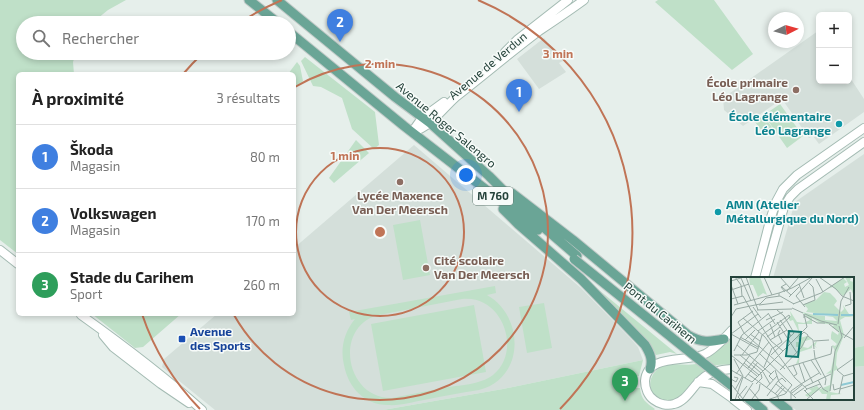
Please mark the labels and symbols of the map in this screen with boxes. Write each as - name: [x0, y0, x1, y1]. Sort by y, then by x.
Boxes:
- pin: 2: [327, 9, 353, 42]
- north arrow: [768, 12, 804, 48]
- street label: Avenue de Verdun: [446, 29, 529, 102]
- text: 3 min: [543, 46, 573, 60]
- text: 2 min: [365, 56, 395, 70]
- place label: École primaire Léo Lagrange: [707, 75, 788, 103]
- street label: Avenue Roger Salengro: [394, 78, 499, 170]
- pin: 1: [506, 79, 532, 112]
- marker: École primaire Léo Lagrange: [791, 85, 801, 95]
- place label: École élémentaire Léo Lagrange: [729, 109, 831, 137]
- marker: École élémentaire Léo Lagrange: [834, 119, 844, 129]
- text: 1 min: [331, 148, 359, 162]
- your location: [456, 165, 476, 185]
- marker: Lycée Maxence Van Der Meersch: [395, 177, 405, 187]
- road number: M 760: [473, 187, 513, 205]
- place label: Lycée Maxence Van Der Meersch: [352, 188, 448, 216]
- place label: AMN (Atelier Métallurgique du Nord): [726, 197, 859, 225]
- marker: AMN (Atelier Métallurgique du Nord): [713, 207, 723, 217]
- centre of rings: [373, 225, 387, 239]
- place label: Cité scolaire Van Der Meersch: [434, 253, 530, 281]
- marker: Cité scolaire Van Der Meersch: [421, 263, 431, 273]
- inset map: [731, 277, 854, 400]
- street label: Pont du Carihem: [621, 279, 700, 346]
- place label: Avenue des Sports: [190, 324, 251, 352]
- marker: Avenue des Sports: [177, 334, 187, 344]
- pin: 3: [612, 368, 638, 401]

